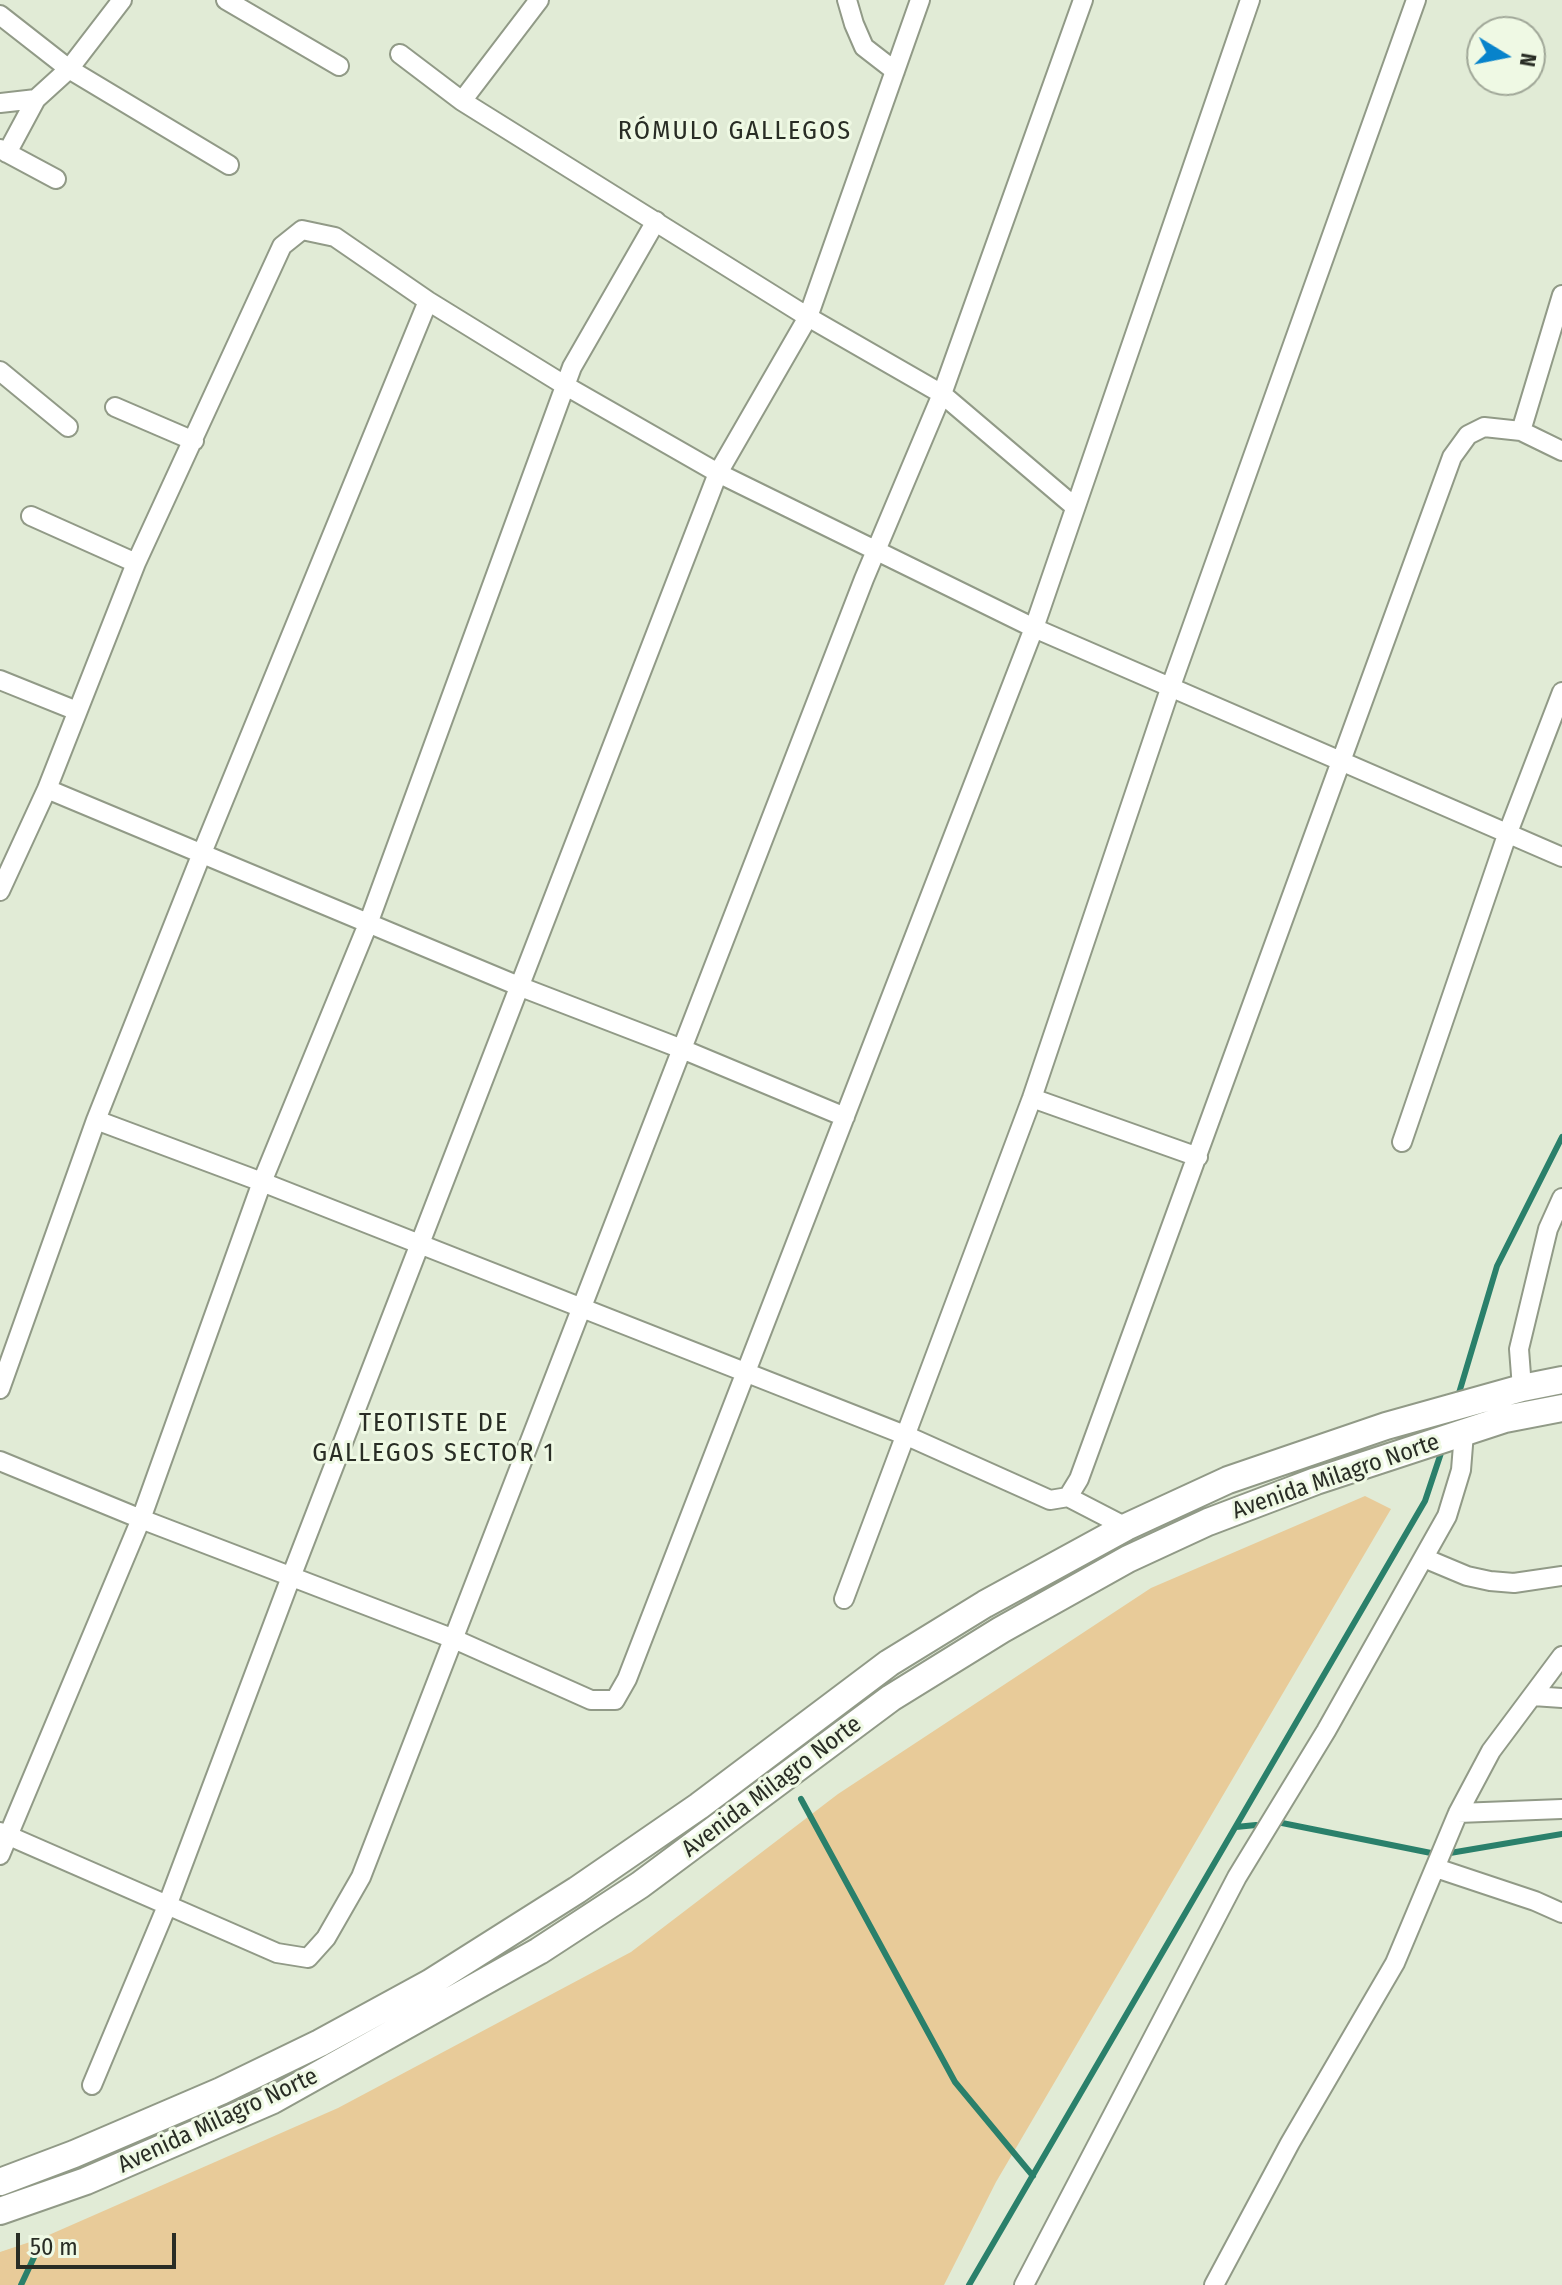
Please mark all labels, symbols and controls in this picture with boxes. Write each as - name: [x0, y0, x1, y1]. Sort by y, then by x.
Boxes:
- north arrow: [1466, 16, 1546, 96]
- text: N: [1514, 51, 1543, 69]
- district label: RÓMULO GALLEGOS: [618, 116, 852, 148]
- district label: TEOTISTE DE GALLEGOS SECTOR 1: [312, 1408, 556, 1470]
- street label: Avenida Milagro Norte: [1229, 1428, 1443, 1526]
- street label: Avenida Milagro Norte: [677, 1710, 867, 1864]
- street label: Avenida Milagro Norte: [114, 2062, 322, 2180]
- scale bar: [20, 2217, 180, 2267]
- text: 50 m: [30, 2233, 78, 2261]

